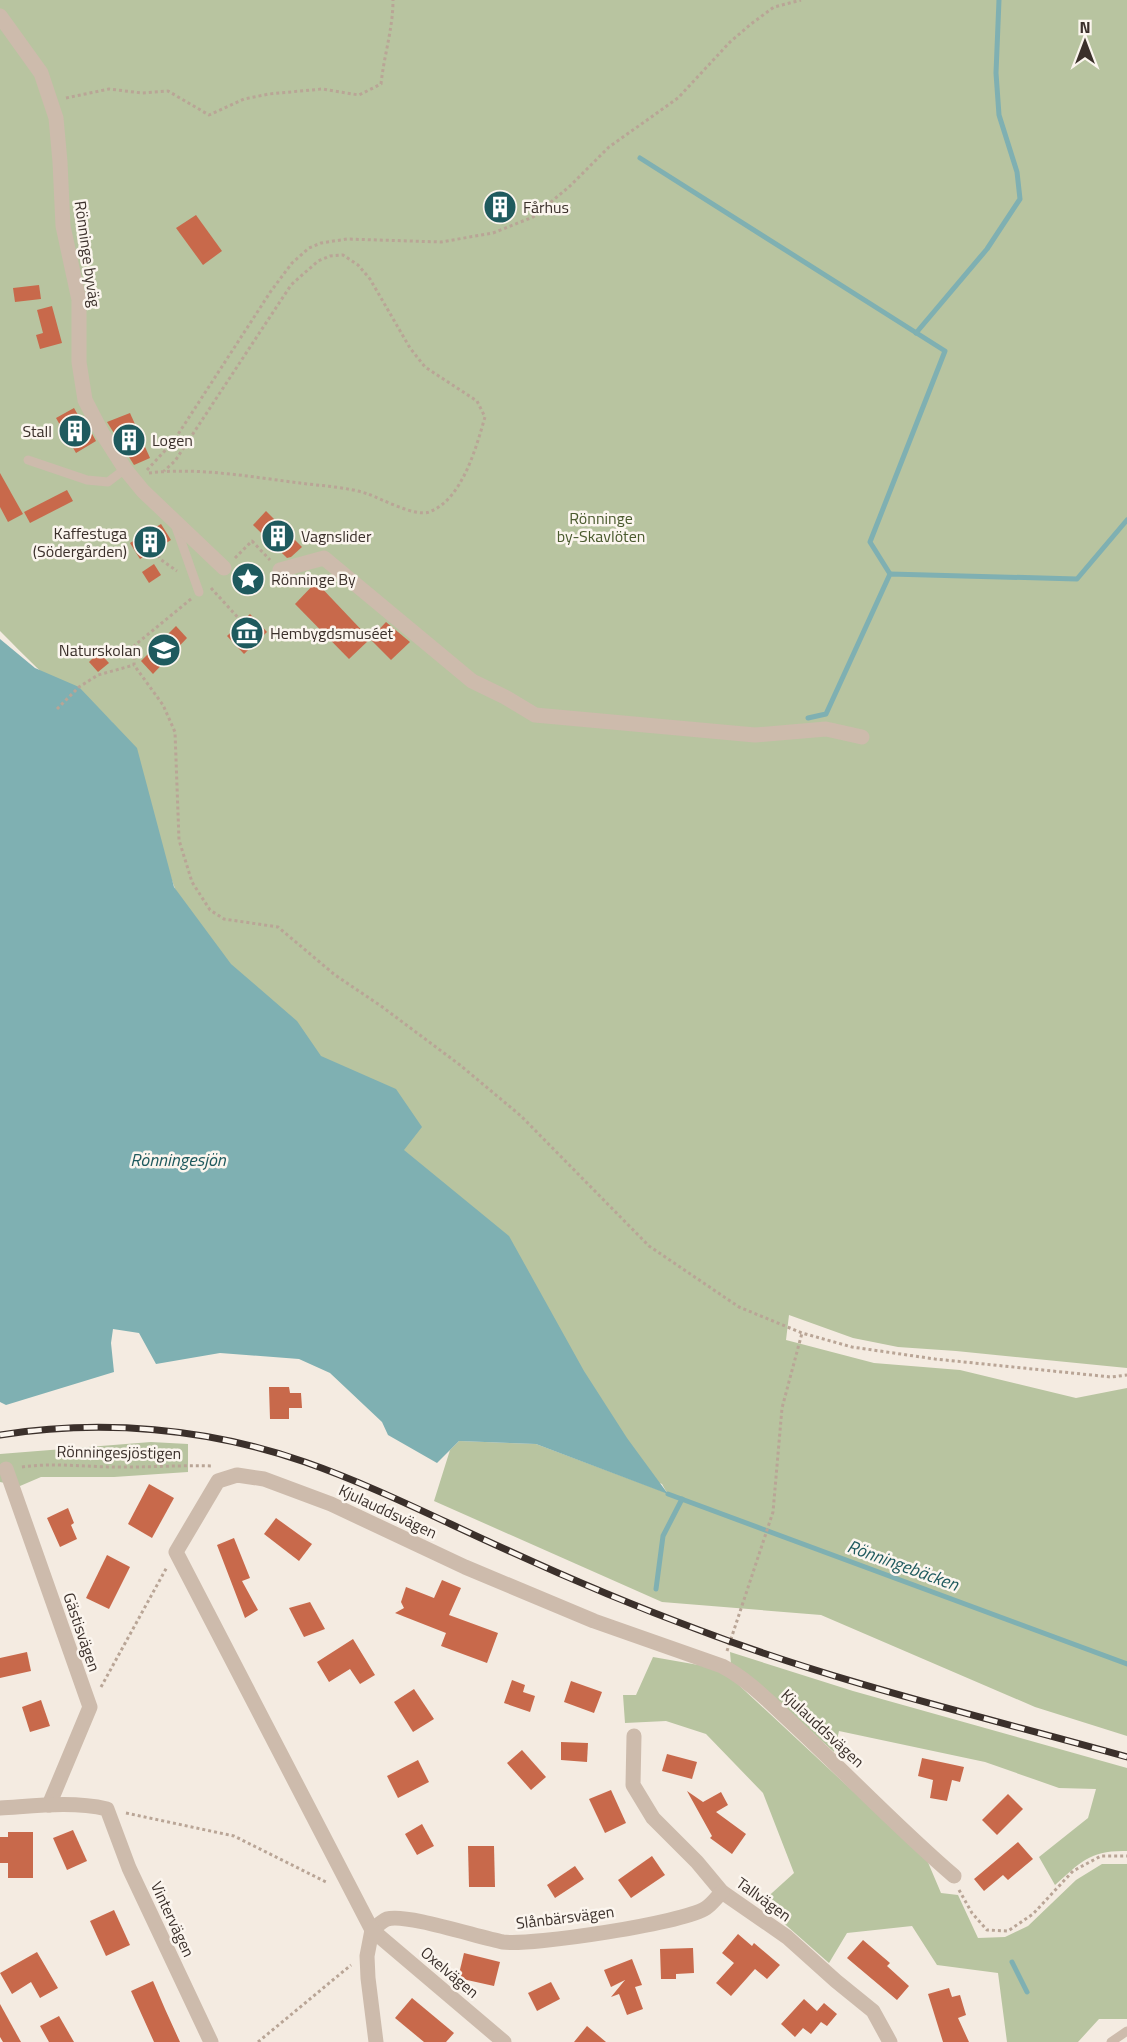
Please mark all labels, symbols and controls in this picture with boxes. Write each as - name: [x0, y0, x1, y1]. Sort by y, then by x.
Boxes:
- north arrow: [1055, 12, 1115, 72]
- text: N: [1079, 15, 1091, 39]
- building icon: Fårhus: [482, 189, 518, 225]
- place label: Fårhus: [523, 195, 569, 219]
- street label: Rönninge byväg: [69, 199, 107, 309]
- building icon: Stall: [57, 413, 93, 449]
- place label: Stall: [22, 419, 52, 443]
- building icon: Logen: [111, 422, 147, 458]
- place label: Logen: [152, 428, 193, 452]
- park label: Rönninge by-Skavlöten: [557, 506, 645, 548]
- building icon: Vagnslider: [260, 518, 296, 554]
- place label: Kaffestuga (Södergården): [33, 521, 127, 563]
- building icon: Kaffestuga (Södergården): [132, 524, 168, 560]
- place label: Vagnslider: [301, 524, 372, 548]
- place icon: Rönninge By: [230, 561, 266, 597]
- place label: Rönninge By: [271, 567, 356, 591]
- museum icon: Hembygdsmuséet: [229, 615, 265, 651]
- place label: Hembygdsmuséet: [270, 621, 394, 645]
- school or university icon: Naturskolan: [146, 632, 182, 668]
- place label: Naturskolan: [59, 638, 141, 662]
- water label: Rönningesjön: [130, 1146, 227, 1173]
- street label: Rönningesjöstigen: [57, 1439, 181, 1465]
- street label: Kjulauddsvägen: [335, 1478, 441, 1544]
- water label: Rönningebäcken: [844, 1532, 963, 1598]
- street label: Gästisvägen: [57, 1589, 107, 1675]
- street label: Kjulauddsvägen: [776, 1683, 870, 1773]
- street label: Tallvägen: [732, 1871, 796, 1927]
- street label: Vintervägen: [145, 1877, 201, 1961]
- street label: Slånbärsvägen: [515, 1899, 615, 1935]
- street label: Oxelvägen: [416, 1940, 484, 2004]

